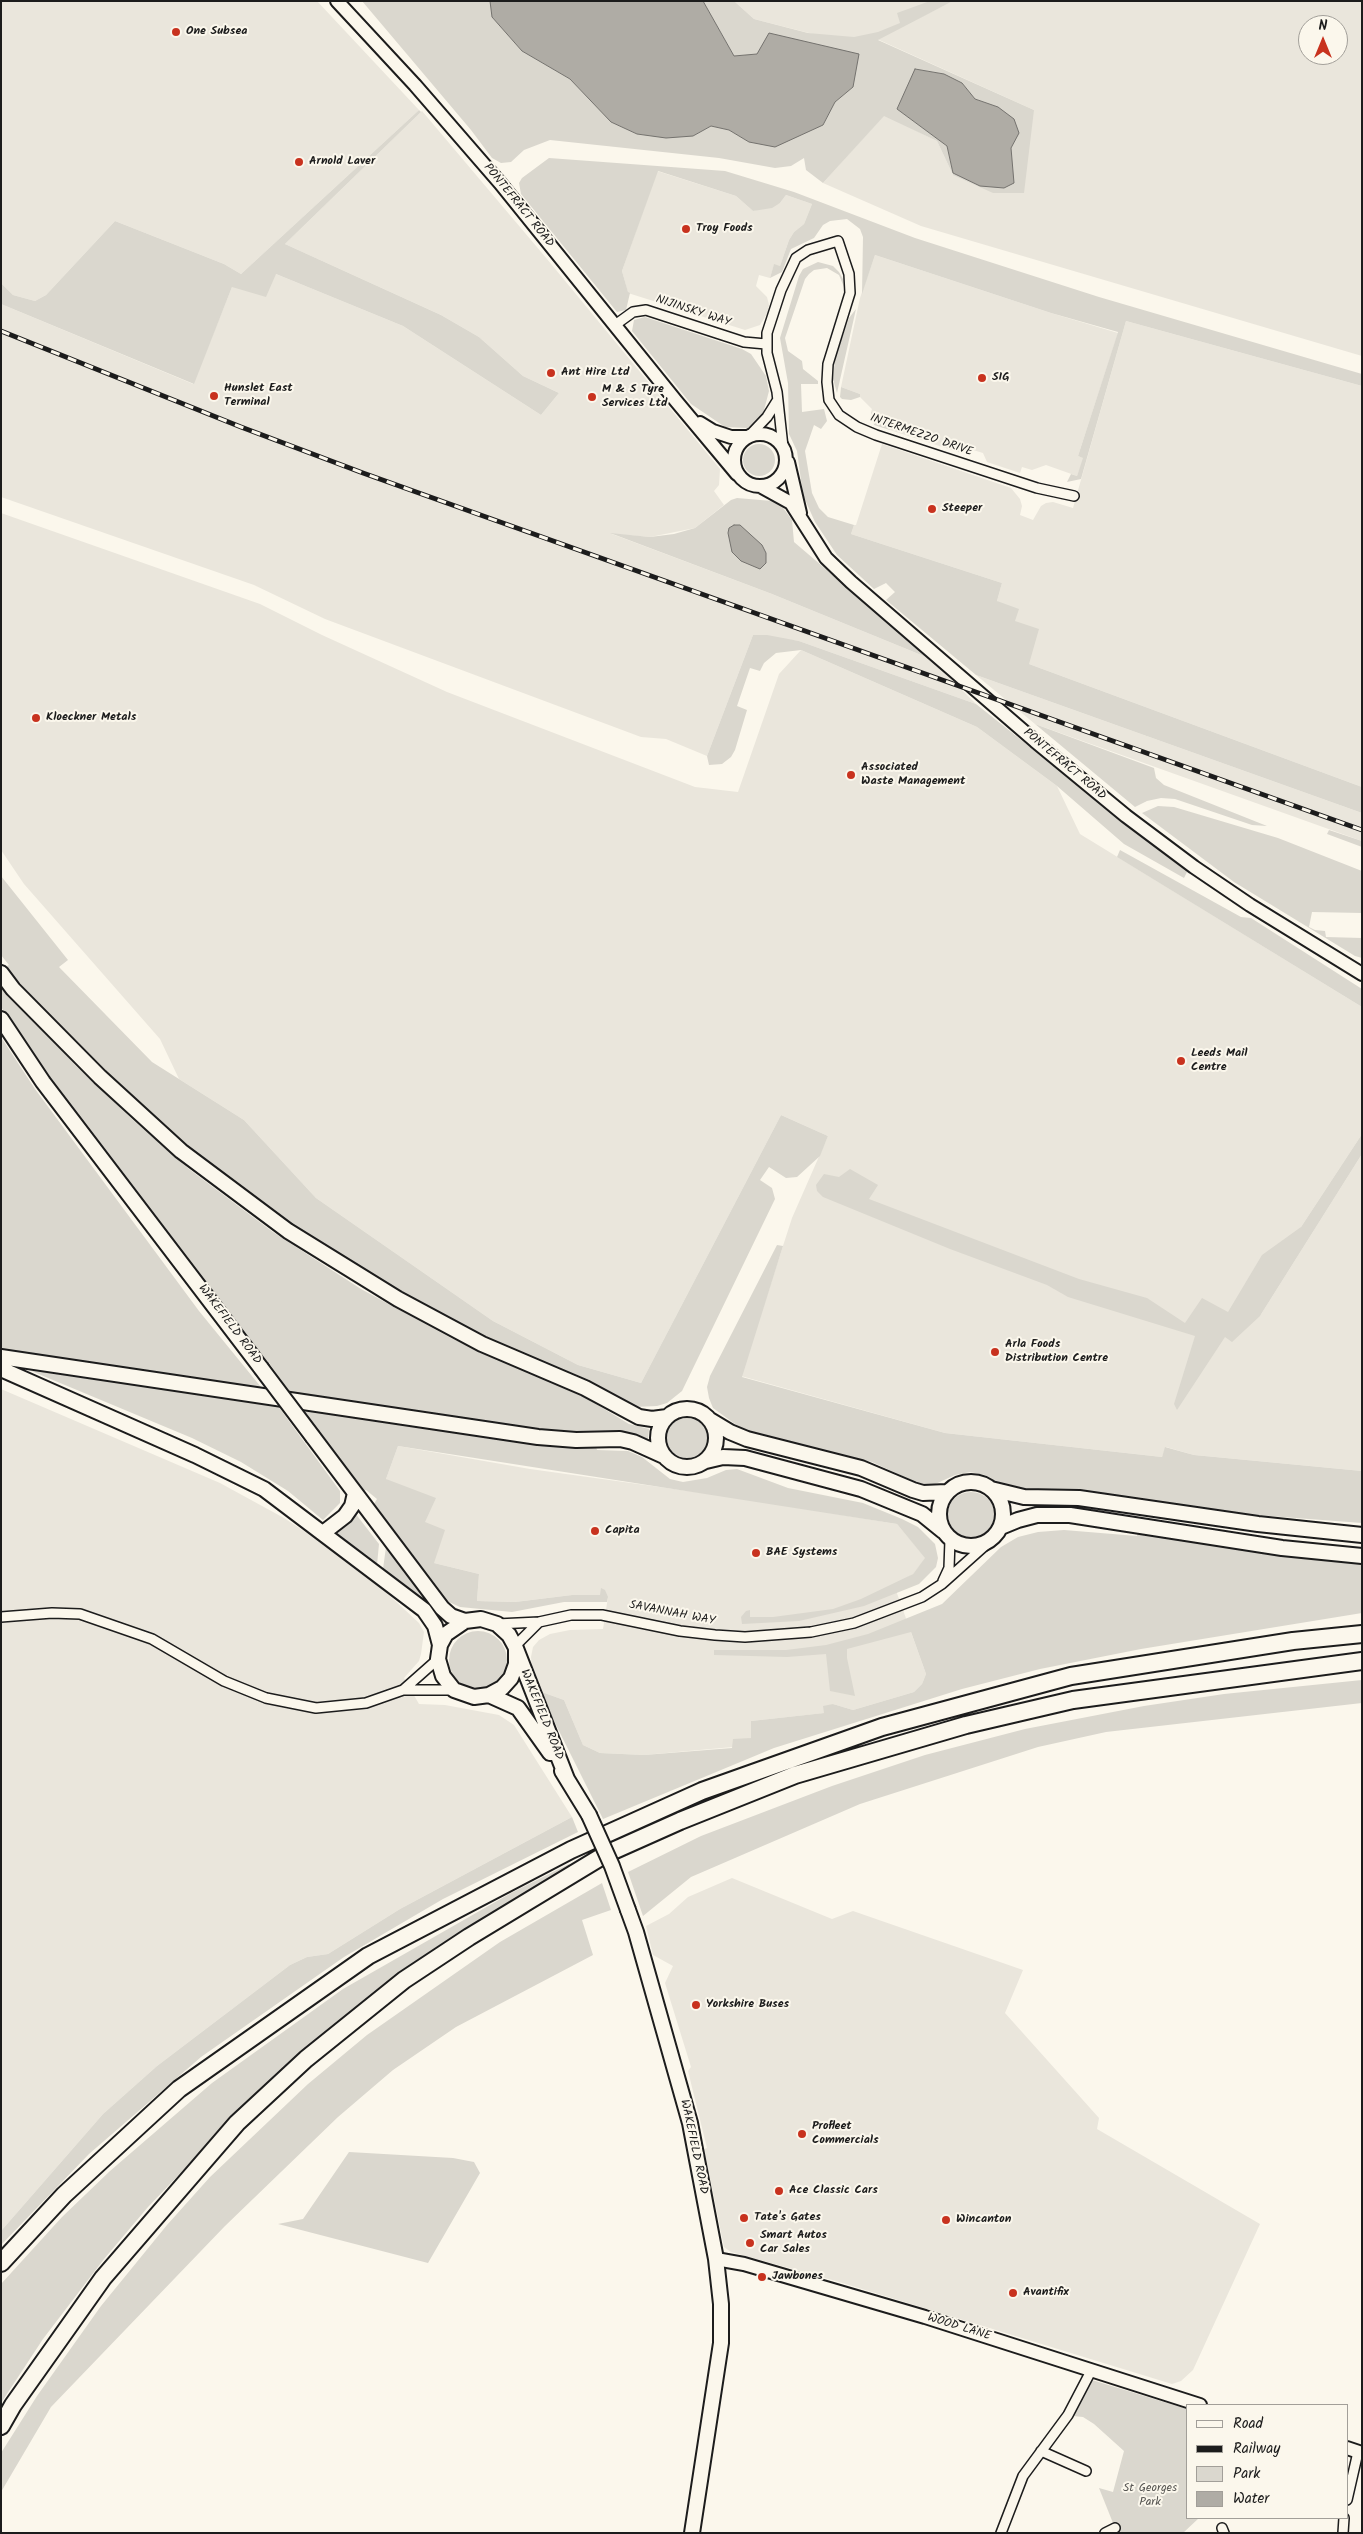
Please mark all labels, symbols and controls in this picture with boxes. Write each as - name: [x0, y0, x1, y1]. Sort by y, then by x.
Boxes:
- north arrow: [1298, 15, 1348, 65]
- text: N: [1319, 15, 1327, 37]
- place label: One Subsea: [186, 25, 247, 39]
- marker: One Subsea: [170, 26, 182, 38]
- place label: Arnold Laver: [309, 155, 375, 169]
- marker: Arnold Laver: [293, 156, 305, 168]
- street label: PONTEFRACT ROAD: [480, 161, 556, 251]
- place label: Troy Foods: [696, 222, 753, 236]
- marker: Troy Foods: [680, 223, 692, 235]
- street label: NIJINSKY WAY: [654, 293, 732, 331]
- place label: Ant Hire Ltd: [561, 366, 629, 380]
- marker: Ant Hire Ltd: [545, 367, 557, 379]
- place label: SIG: [992, 371, 1009, 385]
- marker: SIG: [976, 372, 988, 384]
- place label: Hunslet East Terminal: [224, 382, 293, 410]
- place label: M & S Tyre Services Ltd: [602, 383, 667, 411]
- marker: Hunslet East Terminal: [208, 390, 220, 402]
- marker: M & S Tyre Services Ltd: [586, 391, 598, 403]
- street label: INTERMEZZO DRIVE: [868, 412, 974, 460]
- place label: Steeper: [942, 502, 982, 516]
- marker: Steeper: [926, 503, 938, 515]
- place label: Kloeckner Metals: [46, 711, 136, 725]
- marker: Kloeckner Metals: [30, 712, 42, 724]
- street label: PONTEFRACT ROAD: [1020, 726, 1108, 804]
- place label: Associated Waste Management: [861, 761, 965, 789]
- marker: Associated Waste Management: [845, 769, 857, 781]
- place label: Leeds Mail Centre: [1191, 1047, 1247, 1075]
- marker: Leeds Mail Centre: [1175, 1055, 1187, 1067]
- street label: WAKEFIELD ROAD: [194, 1282, 264, 1368]
- place label: Arla Foods Distribution Centre: [1005, 1338, 1108, 1366]
- marker: Arla Foods Distribution Centre: [989, 1346, 1001, 1358]
- place label: Capita: [605, 1524, 640, 1538]
- marker: Capita: [589, 1525, 601, 1537]
- place label: BAE Systems: [766, 1546, 837, 1560]
- marker: BAE Systems: [750, 1547, 762, 1559]
- street label: SAVANNAH WAY: [628, 1599, 716, 1629]
- street label: WAKEFIELD ROAD: [516, 1668, 566, 1762]
- place label: Yorkshire Buses: [706, 1998, 789, 2012]
- marker: Yorkshire Buses: [690, 1999, 702, 2011]
- street label: WAKEFIELD ROAD: [676, 2098, 710, 2196]
- place label: Profleet Commercials: [812, 2120, 879, 2148]
- marker: Profleet Commercials: [796, 2128, 808, 2140]
- place label: Ace Classic Cars: [789, 2184, 878, 2198]
- marker: Ace Classic Cars: [773, 2185, 785, 2197]
- place label: Tate's Gates: [754, 2211, 821, 2225]
- marker: Tate's Gates: [738, 2212, 750, 2224]
- place label: Wincanton: [956, 2213, 1011, 2227]
- marker: Wincanton: [940, 2214, 952, 2226]
- place label: Smart Autos Car Sales: [760, 2229, 827, 2257]
- marker: Smart Autos Car Sales: [744, 2237, 756, 2249]
- place label: Jawbones: [772, 2270, 823, 2284]
- marker: Jawbones: [756, 2271, 768, 2283]
- place label: Avantifix: [1023, 2286, 1069, 2300]
- marker: Avantifix: [1007, 2287, 1019, 2299]
- street label: WOOD LANE: [926, 2312, 992, 2344]
- legend: [1186, 2404, 1348, 2519]
- text: Road: [1233, 2412, 1263, 2436]
- text: Railway: [1233, 2437, 1280, 2461]
- text: Park: [1233, 2462, 1260, 2486]
- park label: St Georges Park: [1123, 2482, 1177, 2510]
- text: Water: [1233, 2487, 1269, 2511]

